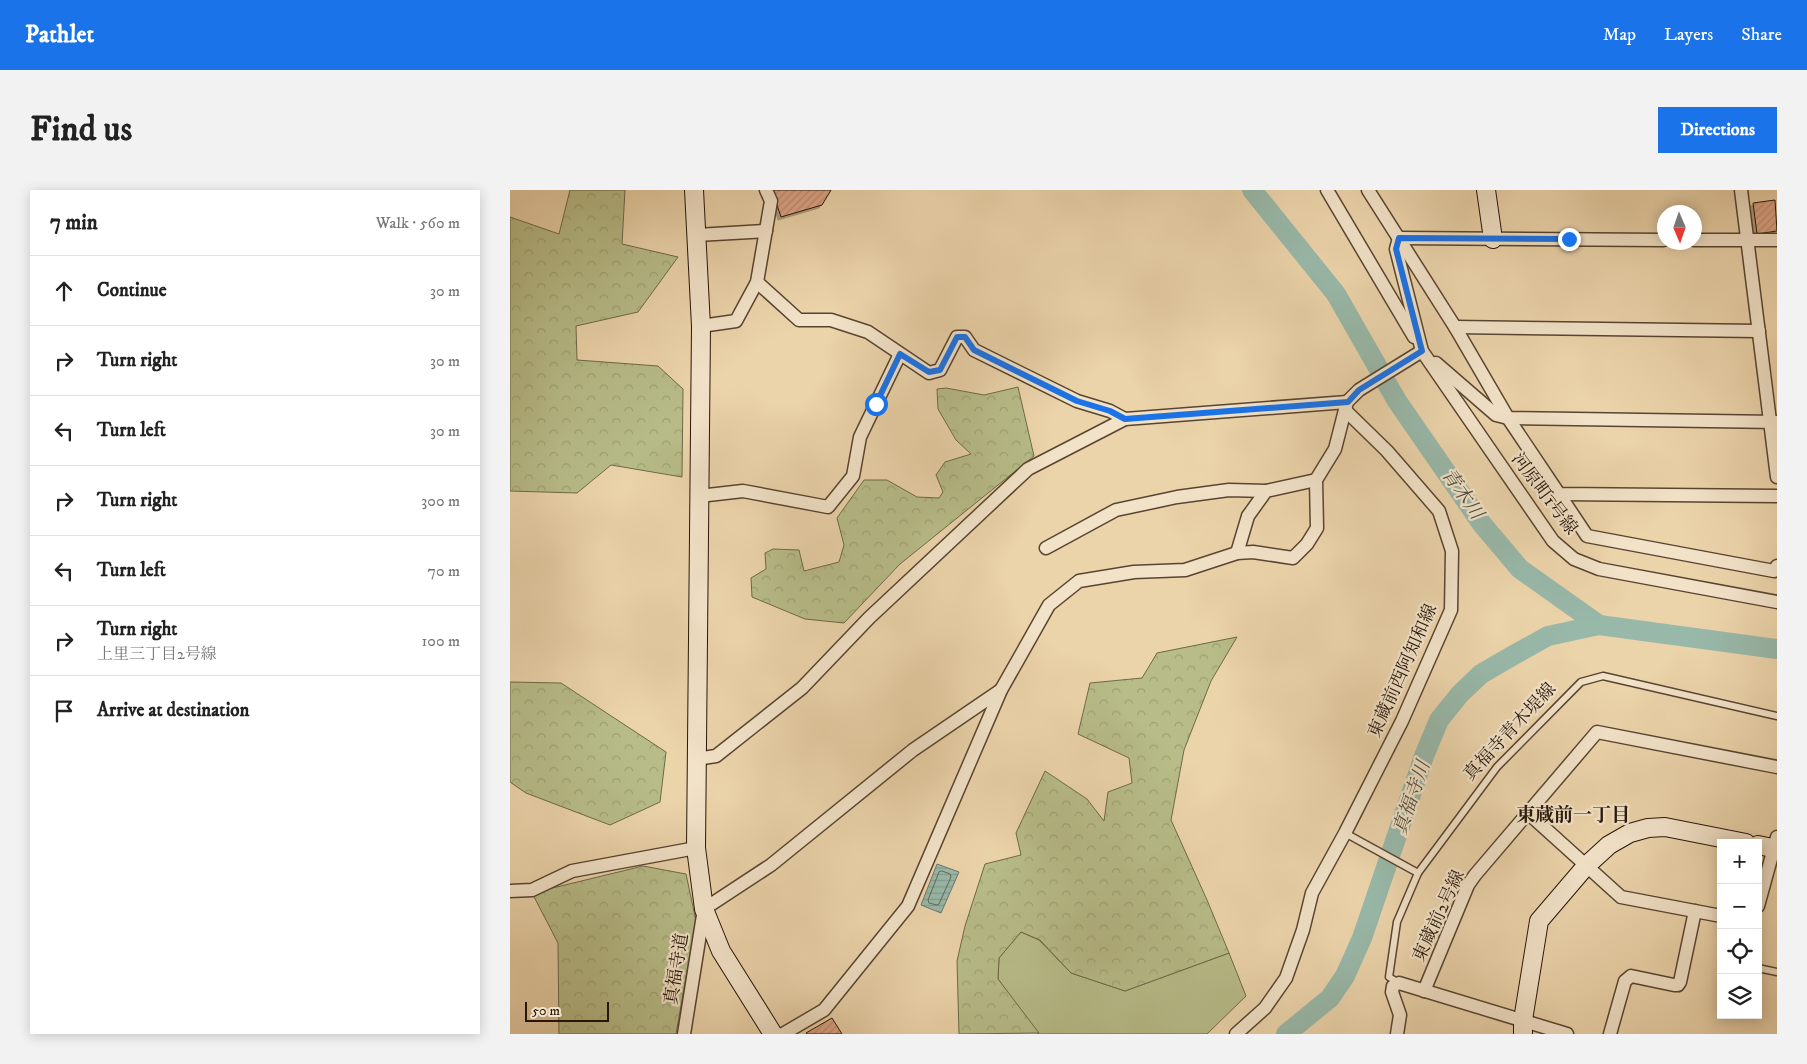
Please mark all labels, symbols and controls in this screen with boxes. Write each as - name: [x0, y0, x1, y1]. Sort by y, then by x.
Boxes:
- text: Pathlet: [25, 20, 94, 50]
- text: Map: [1603, 24, 1636, 46]
- text: Layers: [1664, 24, 1713, 46]
- text: Share: [1741, 24, 1782, 46]
- button: Directions: [1658, 107, 1777, 153]
- text: Find us: [30, 108, 132, 152]
- north arrow: [1657, 205, 1702, 250]
- text: 7 min: [50, 210, 98, 236]
- text: Walk · 560 m: [376, 213, 460, 233]
- route end: [1558, 228, 1581, 251]
- icon: ahead: [50, 277, 78, 305]
- text: Continue: [97, 279, 167, 302]
- text: 30 m: [430, 281, 460, 301]
- icon: right: [50, 347, 78, 375]
- text: Turn right: [97, 349, 177, 372]
- text: 30 m: [430, 351, 460, 371]
- route start: [865, 393, 888, 416]
- icon: left: [50, 417, 78, 445]
- text: Turn left: [97, 419, 166, 442]
- text: 30 m: [430, 421, 460, 441]
- street label: 河原町1号線: [1506, 449, 1582, 539]
- water label: 青木川: [1436, 464, 1489, 526]
- icon: right: [50, 487, 78, 515]
- text: Turn right: [97, 489, 177, 512]
- text: 300 m: [421, 491, 460, 511]
- icon: left: [50, 557, 78, 585]
- text: Turn left: [97, 559, 166, 582]
- text: 70 m: [428, 561, 460, 581]
- street label: 東蔵前西阿知和線: [1364, 601, 1442, 741]
- text: Turn right: [97, 618, 177, 641]
- icon: right: [50, 627, 78, 655]
- text: 100 m: [422, 631, 460, 651]
- text: 上里三丁目2号線: [97, 644, 217, 664]
- street label: 真福寺青木堤線: [1459, 678, 1561, 786]
- icon: arrive: [50, 697, 78, 725]
- text: Arrive at destination: [97, 699, 249, 722]
- water label: 真福寺川: [1389, 756, 1436, 838]
- district label: 東蔵前一丁目: [1516, 804, 1630, 827]
- map controls: [1717, 839, 1762, 1019]
- button: +: [1717, 839, 1762, 884]
- street label: 東蔵前2号線: [1408, 867, 1470, 965]
- button: −: [1717, 884, 1762, 929]
- button: locate: [1717, 929, 1762, 974]
- street label: 真福寺道: [661, 932, 693, 1006]
- button: layers: [1717, 974, 1762, 1019]
- scale bar: [525, 999, 609, 1022]
- text: 50 m: [532, 1002, 560, 1020]

